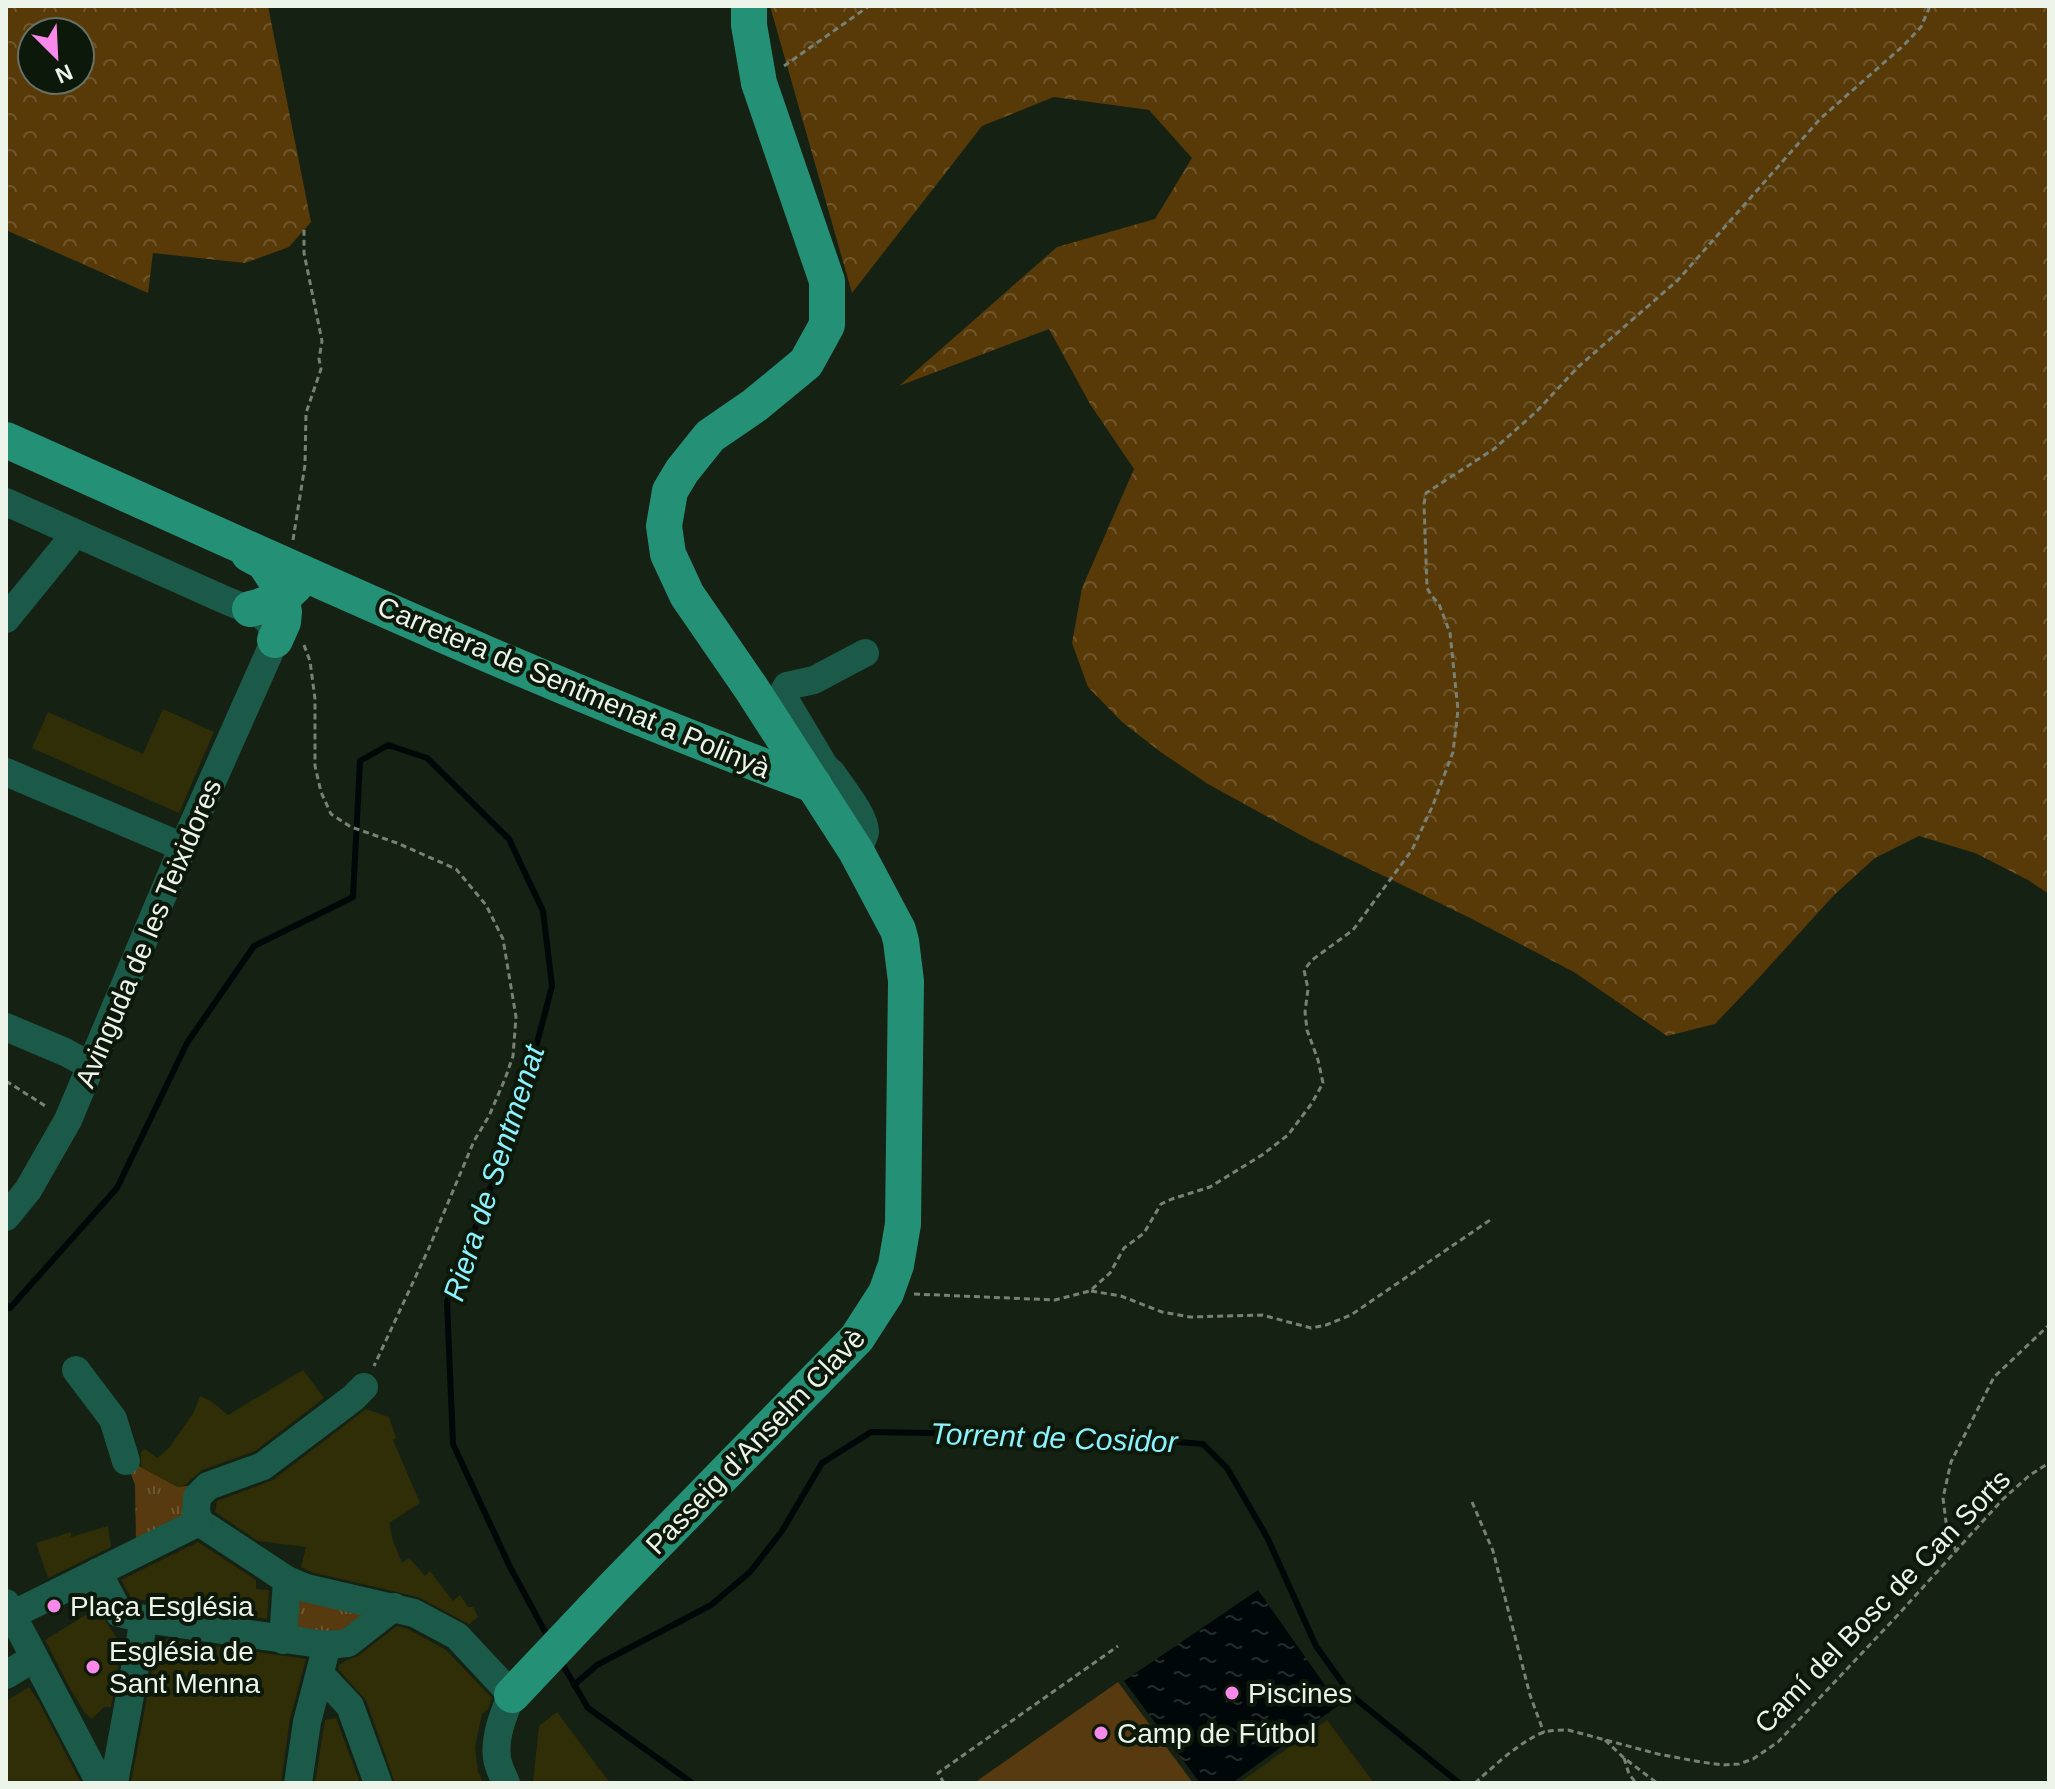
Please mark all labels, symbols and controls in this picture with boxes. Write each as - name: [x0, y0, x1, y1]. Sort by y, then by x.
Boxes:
- north arrow: [16, 16, 96, 96]
- text: N: [52, 59, 76, 88]
- street label: Carretera de Sentmenat a Polinyà: [373, 590, 775, 785]
- street label: Avinguda de les Teixidores: [69, 774, 228, 1092]
- water label: Riera de Sentmenat: [437, 1039, 551, 1305]
- street label: Passeig d'Anselm Clavè: [640, 1322, 871, 1560]
- water label: Torrent de Cosidor: [930, 1417, 1179, 1458]
- street label: Camí del Bosc de Can Sorts: [1749, 1464, 2016, 1739]
- place label: Plaça Església: [70, 1591, 254, 1622]
- marker: Plaça Església: [45, 1597, 63, 1615]
- place label: Església de Sant Menna: [109, 1636, 260, 1699]
- marker: Església de Sant Menna: [84, 1658, 102, 1676]
- place label: Piscines: [1248, 1678, 1352, 1709]
- marker: Piscines: [1223, 1684, 1241, 1702]
- place label: Camp de Fútbol: [1117, 1718, 1316, 1749]
- marker: Camp de Fútbol: [1092, 1724, 1110, 1742]

